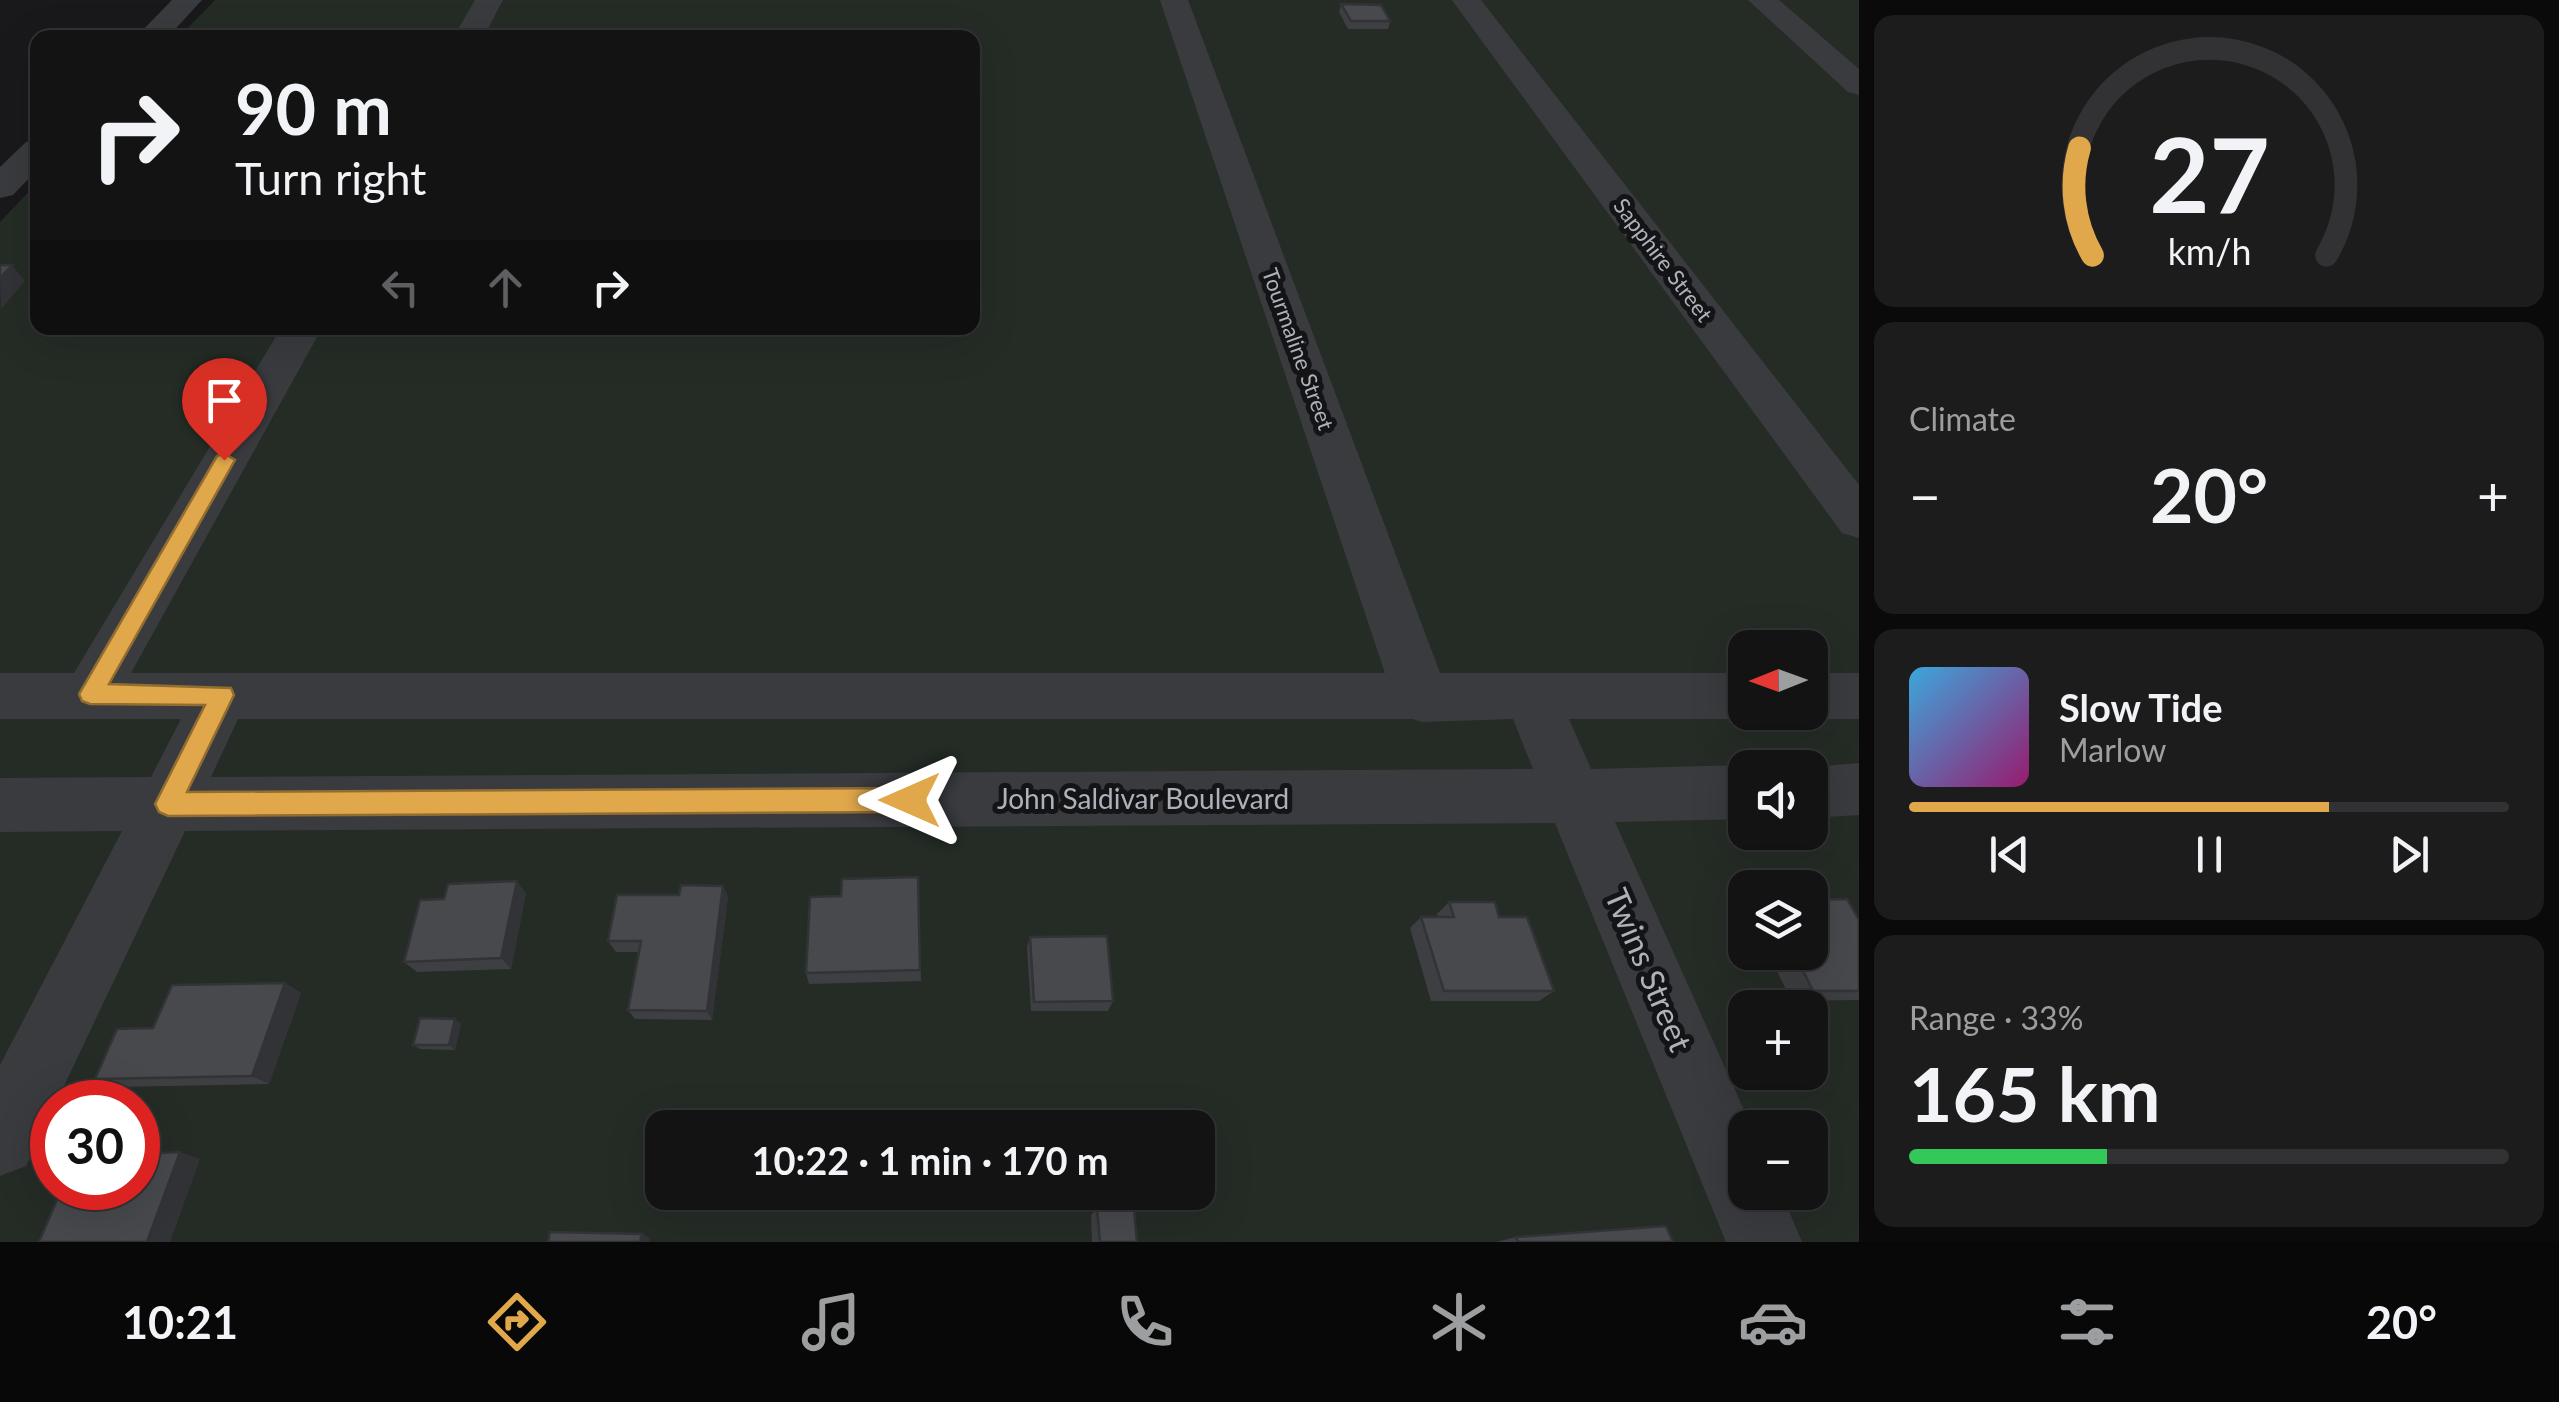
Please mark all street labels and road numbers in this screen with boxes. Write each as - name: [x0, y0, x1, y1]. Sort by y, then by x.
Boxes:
- street label: Sapphire Street: [1608, 193, 1719, 327]
- street label: Tourmaline Street: [1257, 264, 1340, 433]
- street label: John Saldivar Boulevard: [997, 781, 1289, 815]
- street label: Twins Street: [1598, 882, 1701, 1057]

